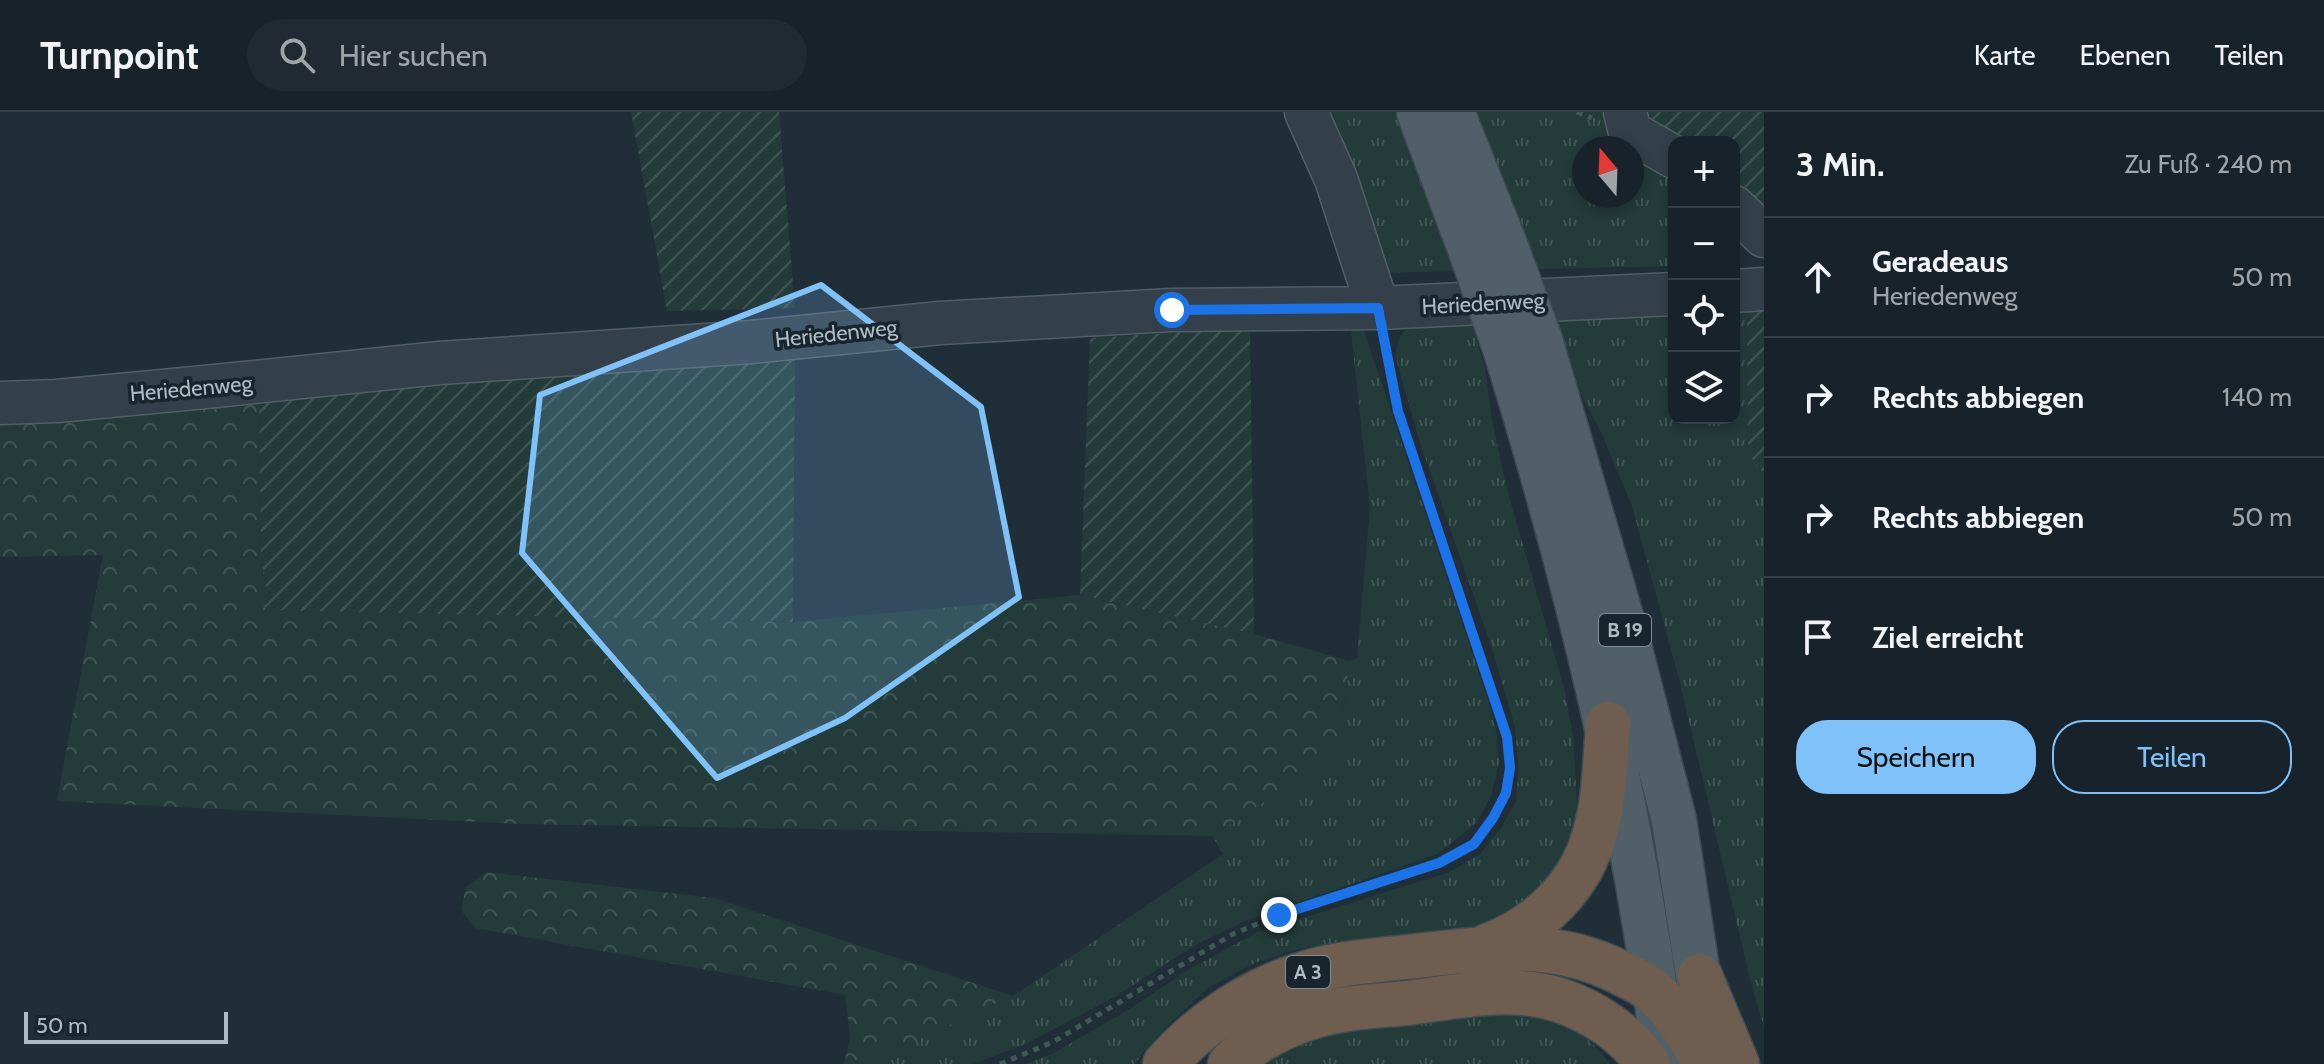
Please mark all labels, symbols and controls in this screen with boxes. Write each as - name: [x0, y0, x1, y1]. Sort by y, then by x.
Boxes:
- search box: [247, 19, 807, 91]
- text: Turnpoint: [40, 32, 199, 79]
- icon: search: [275, 33, 319, 77]
- text: Hier suchen: [339, 37, 488, 74]
- text: Karte: [1974, 38, 2036, 72]
- text: Ebenen: [2080, 38, 2171, 72]
- text: Teilen: [2215, 38, 2284, 72]
- north arrow: [1572, 136, 1644, 208]
- map controls: [1668, 136, 1740, 424]
- button: +: [1668, 136, 1740, 208]
- text: 3 Min.: [1796, 143, 1884, 185]
- text: Zu Fuß · 240 m: [2125, 148, 2292, 180]
- button: −: [1668, 208, 1740, 280]
- text: Geradeaus: [1872, 243, 2009, 280]
- icon: ahead: [1796, 255, 1840, 299]
- text: 50 m: [2231, 261, 2292, 293]
- button: locate: [1668, 280, 1740, 352]
- text: Heriedenweg: [1872, 280, 2017, 312]
- street label: Heriedenweg: [1421, 287, 1546, 320]
- route start: [1154, 292, 1190, 328]
- street label: Heriedenweg: [773, 314, 900, 353]
- button: layers: [1668, 352, 1740, 424]
- street label: Heriedenweg: [129, 370, 255, 407]
- icon: right: [1796, 375, 1840, 419]
- text: Rechts abbiegen: [1872, 379, 2084, 416]
- text: 140 m: [2222, 381, 2292, 413]
- icon: right: [1796, 495, 1840, 539]
- text: Rechts abbiegen: [1872, 499, 2084, 536]
- text: 50 m: [2231, 501, 2292, 533]
- road number: B 19: [1599, 614, 1651, 646]
- icon: arrive: [1796, 615, 1840, 659]
- text: Ziel erreicht: [1872, 619, 2023, 656]
- button: Speichern: [1796, 720, 2036, 794]
- button: Teilen: [2052, 720, 2292, 794]
- route end: [1261, 897, 1297, 933]
- road number: A 3: [1286, 956, 1330, 988]
- scale bar: [24, 1008, 228, 1044]
- text: 50 m: [36, 1012, 88, 1039]

